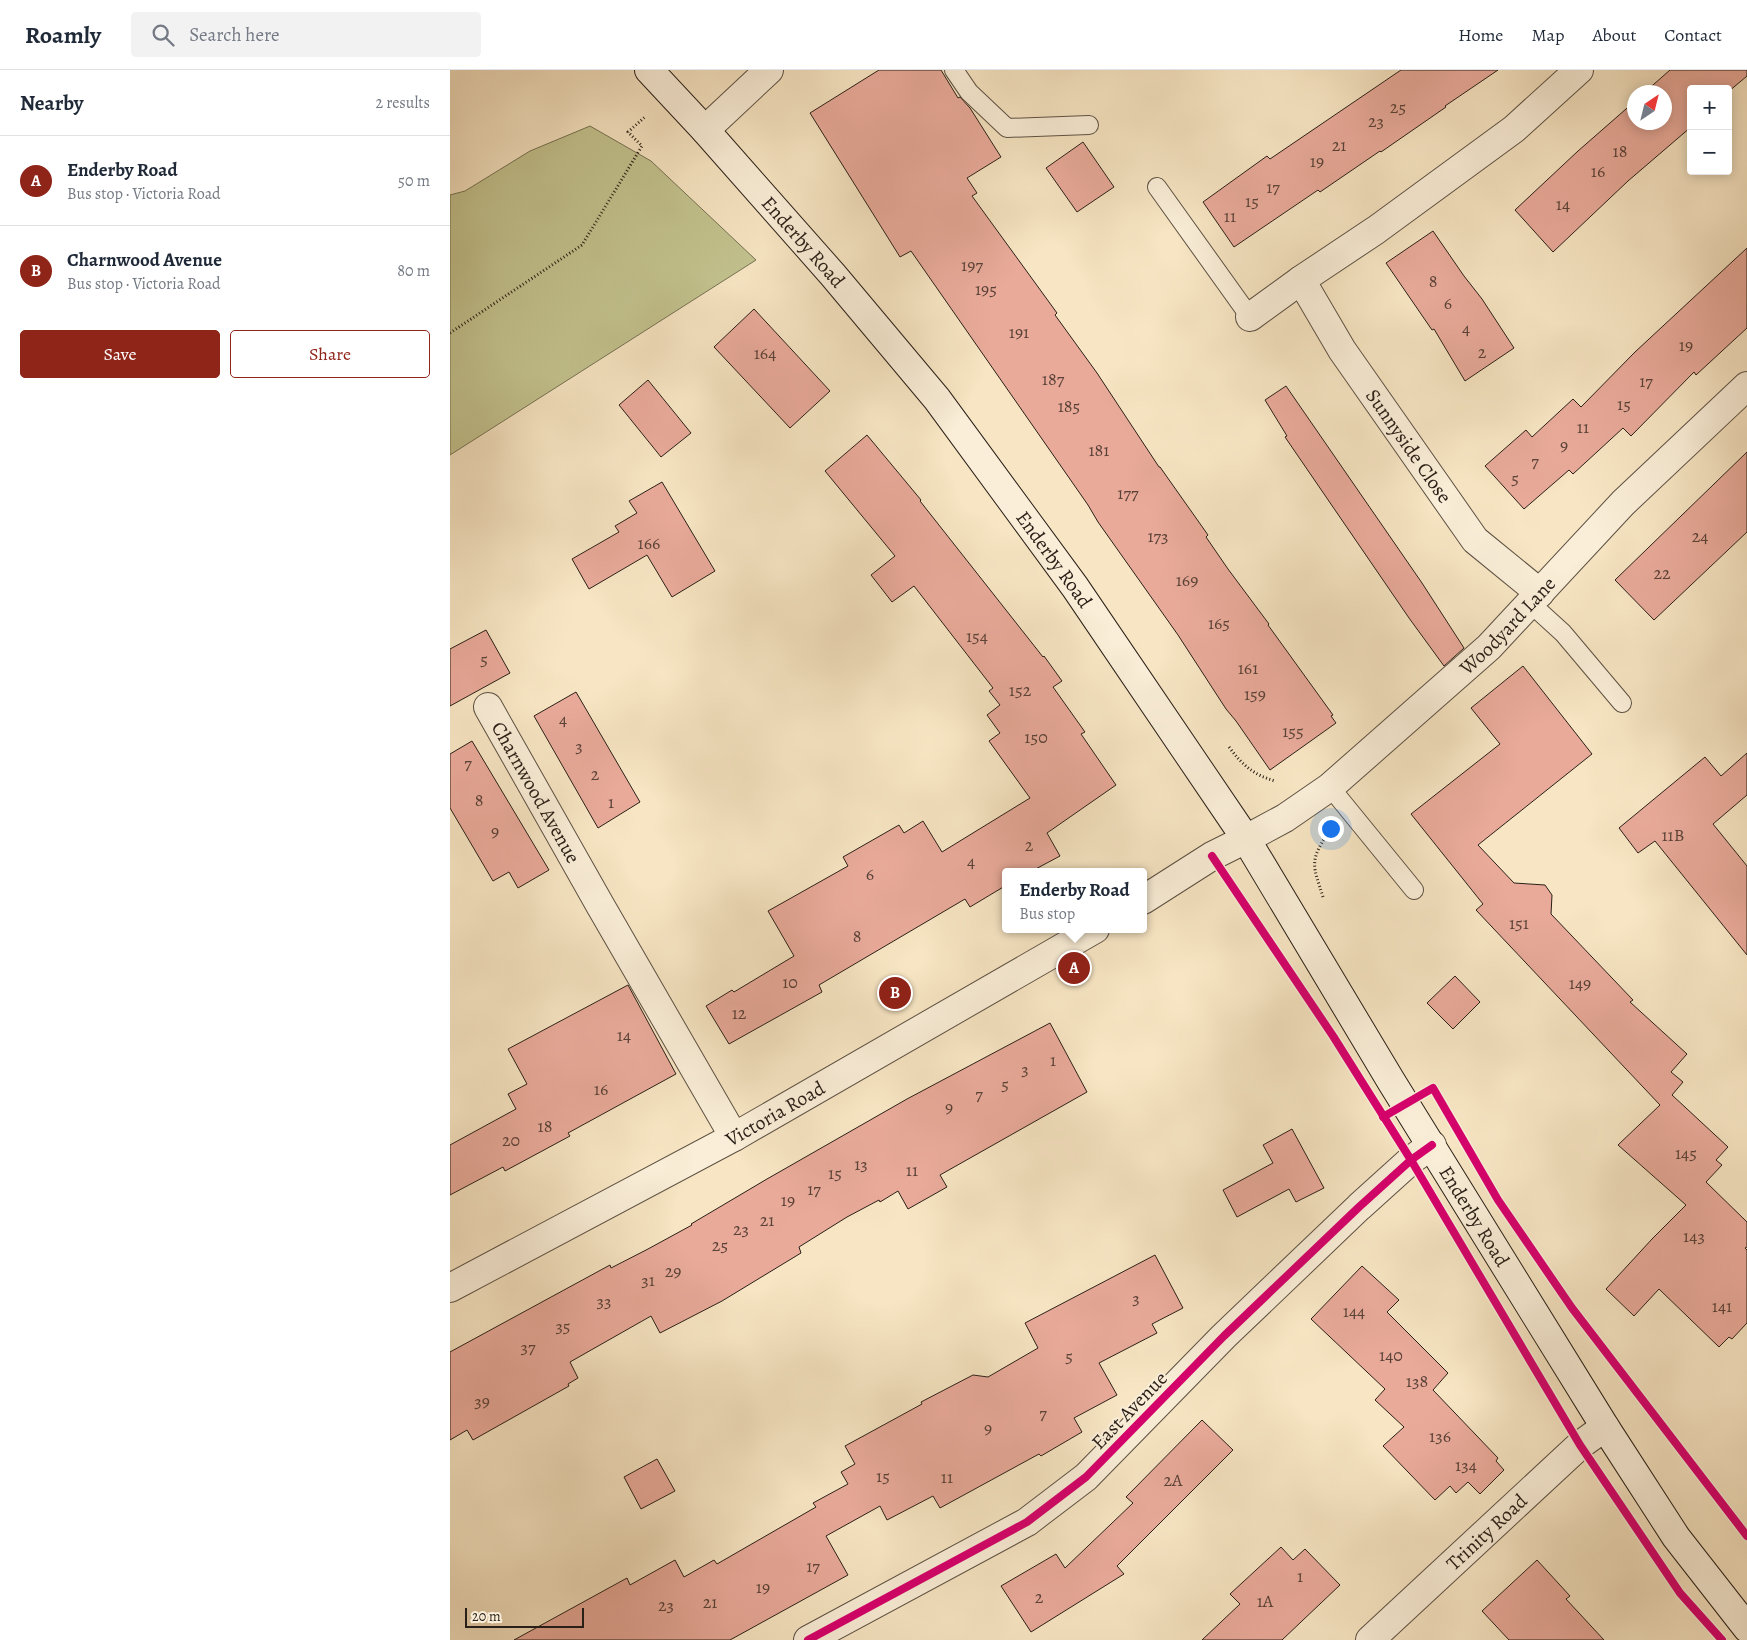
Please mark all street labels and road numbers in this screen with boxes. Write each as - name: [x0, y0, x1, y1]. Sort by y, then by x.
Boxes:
- street label: Enderby Road: [755, 190, 851, 294]
- street label: Sunnyside Close: [1359, 384, 1458, 509]
- street label: Enderby Road: [1010, 506, 1099, 614]
- street label: Woodyard Lane: [1453, 571, 1562, 682]
- street label: Charnwood Avenue: [485, 717, 587, 868]
- street label: Victoria Road: [720, 1074, 830, 1154]
- street label: Enderby Road: [1433, 1161, 1516, 1272]
- street label: East Avenue: [1085, 1365, 1173, 1455]
- street label: Trinity Road: [1441, 1488, 1533, 1577]

